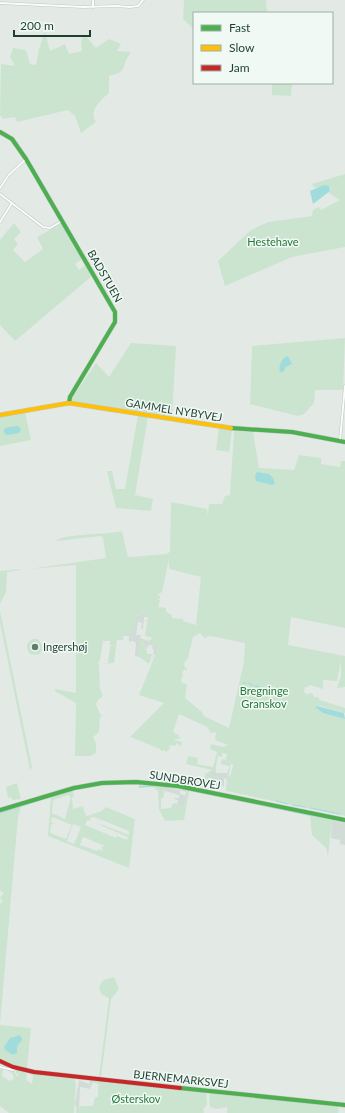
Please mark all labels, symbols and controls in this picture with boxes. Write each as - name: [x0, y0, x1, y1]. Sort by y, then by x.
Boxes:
- scale bar: [14, 12, 90, 38]
- legend: [193, 12, 333, 84]
- text: 200 m: [20, 18, 54, 33]
- text: Fast: [229, 20, 251, 35]
- text: Slow: [229, 40, 255, 55]
- text: Jam: [229, 60, 250, 75]
- park label: Hestehave: [247, 235, 299, 248]
- street label: BADSTUEN: [85, 247, 126, 304]
- street label: GAMMEL NYBYVEJ: [125, 395, 223, 424]
- place label: Ingershøj: [43, 640, 88, 653]
- marker: Ingershøj: [30, 642, 40, 652]
- park label: Bregninge Granskov: [240, 684, 289, 710]
- street label: SUNDBROVEJ: [149, 767, 222, 792]
- street label: BJERNEMARKSVEJ: [133, 1067, 229, 1090]
- park label: Østerskov: [112, 1092, 161, 1105]

